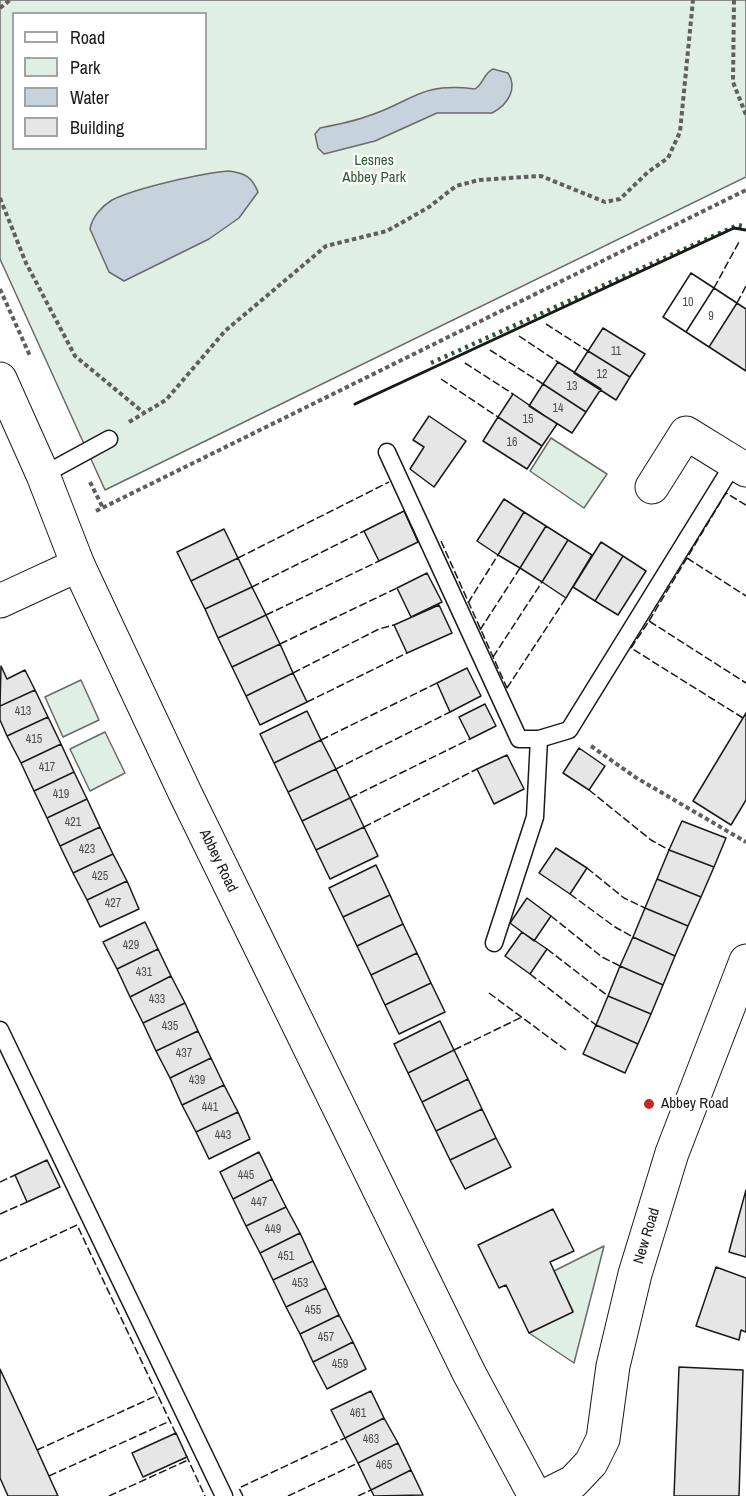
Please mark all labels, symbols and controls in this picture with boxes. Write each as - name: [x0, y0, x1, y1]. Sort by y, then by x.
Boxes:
- legend: [12, 12, 207, 150]
- text: Road: [70, 25, 105, 50]
- text: Park: [70, 55, 100, 80]
- text: Water: [70, 85, 109, 110]
- text: Building: [70, 115, 124, 140]
- park label: Lesnes Abbey Park: [342, 152, 406, 187]
- house number: 10: [683, 296, 693, 310]
- house number: 9: [708, 310, 714, 324]
- house number: 11: [611, 345, 621, 359]
- house number: 12: [597, 368, 607, 382]
- house number: 13: [567, 380, 577, 394]
- house number: 14: [553, 402, 563, 416]
- house number: 15: [523, 413, 533, 427]
- house number: 16: [507, 436, 517, 450]
- house number: 413: [15, 705, 31, 719]
- house number: 415: [26, 733, 42, 747]
- house number: 417: [39, 761, 55, 775]
- house number: 419: [53, 788, 69, 802]
- house number: 421: [65, 816, 81, 830]
- street label: Abbey Road: [195, 827, 241, 895]
- house number: 423: [79, 843, 95, 857]
- house number: 425: [92, 870, 108, 884]
- house number: 427: [105, 897, 121, 911]
- house number: 429: [123, 939, 139, 953]
- house number: 431: [136, 966, 152, 980]
- house number: 433: [149, 993, 165, 1007]
- house number: 435: [162, 1020, 178, 1034]
- house number: 437: [176, 1047, 192, 1061]
- house number: 439: [189, 1074, 205, 1088]
- place label: Abbey Road: [661, 1095, 729, 1113]
- marker: Abbey Road: [642, 1097, 656, 1111]
- house number: 441: [202, 1101, 218, 1115]
- house number: 443: [215, 1129, 231, 1143]
- house number: 445: [238, 1169, 254, 1183]
- house number: 447: [251, 1196, 267, 1210]
- street label: New Road: [630, 1206, 664, 1266]
- house number: 449: [265, 1223, 281, 1237]
- house number: 451: [278, 1250, 294, 1264]
- house number: 453: [292, 1277, 308, 1291]
- house number: 455: [305, 1304, 321, 1318]
- house number: 457: [318, 1331, 334, 1345]
- house number: 459: [332, 1358, 348, 1372]
- house number: 461: [350, 1407, 366, 1421]
- house number: 463: [363, 1433, 379, 1447]
- house number: 465: [376, 1459, 392, 1473]

